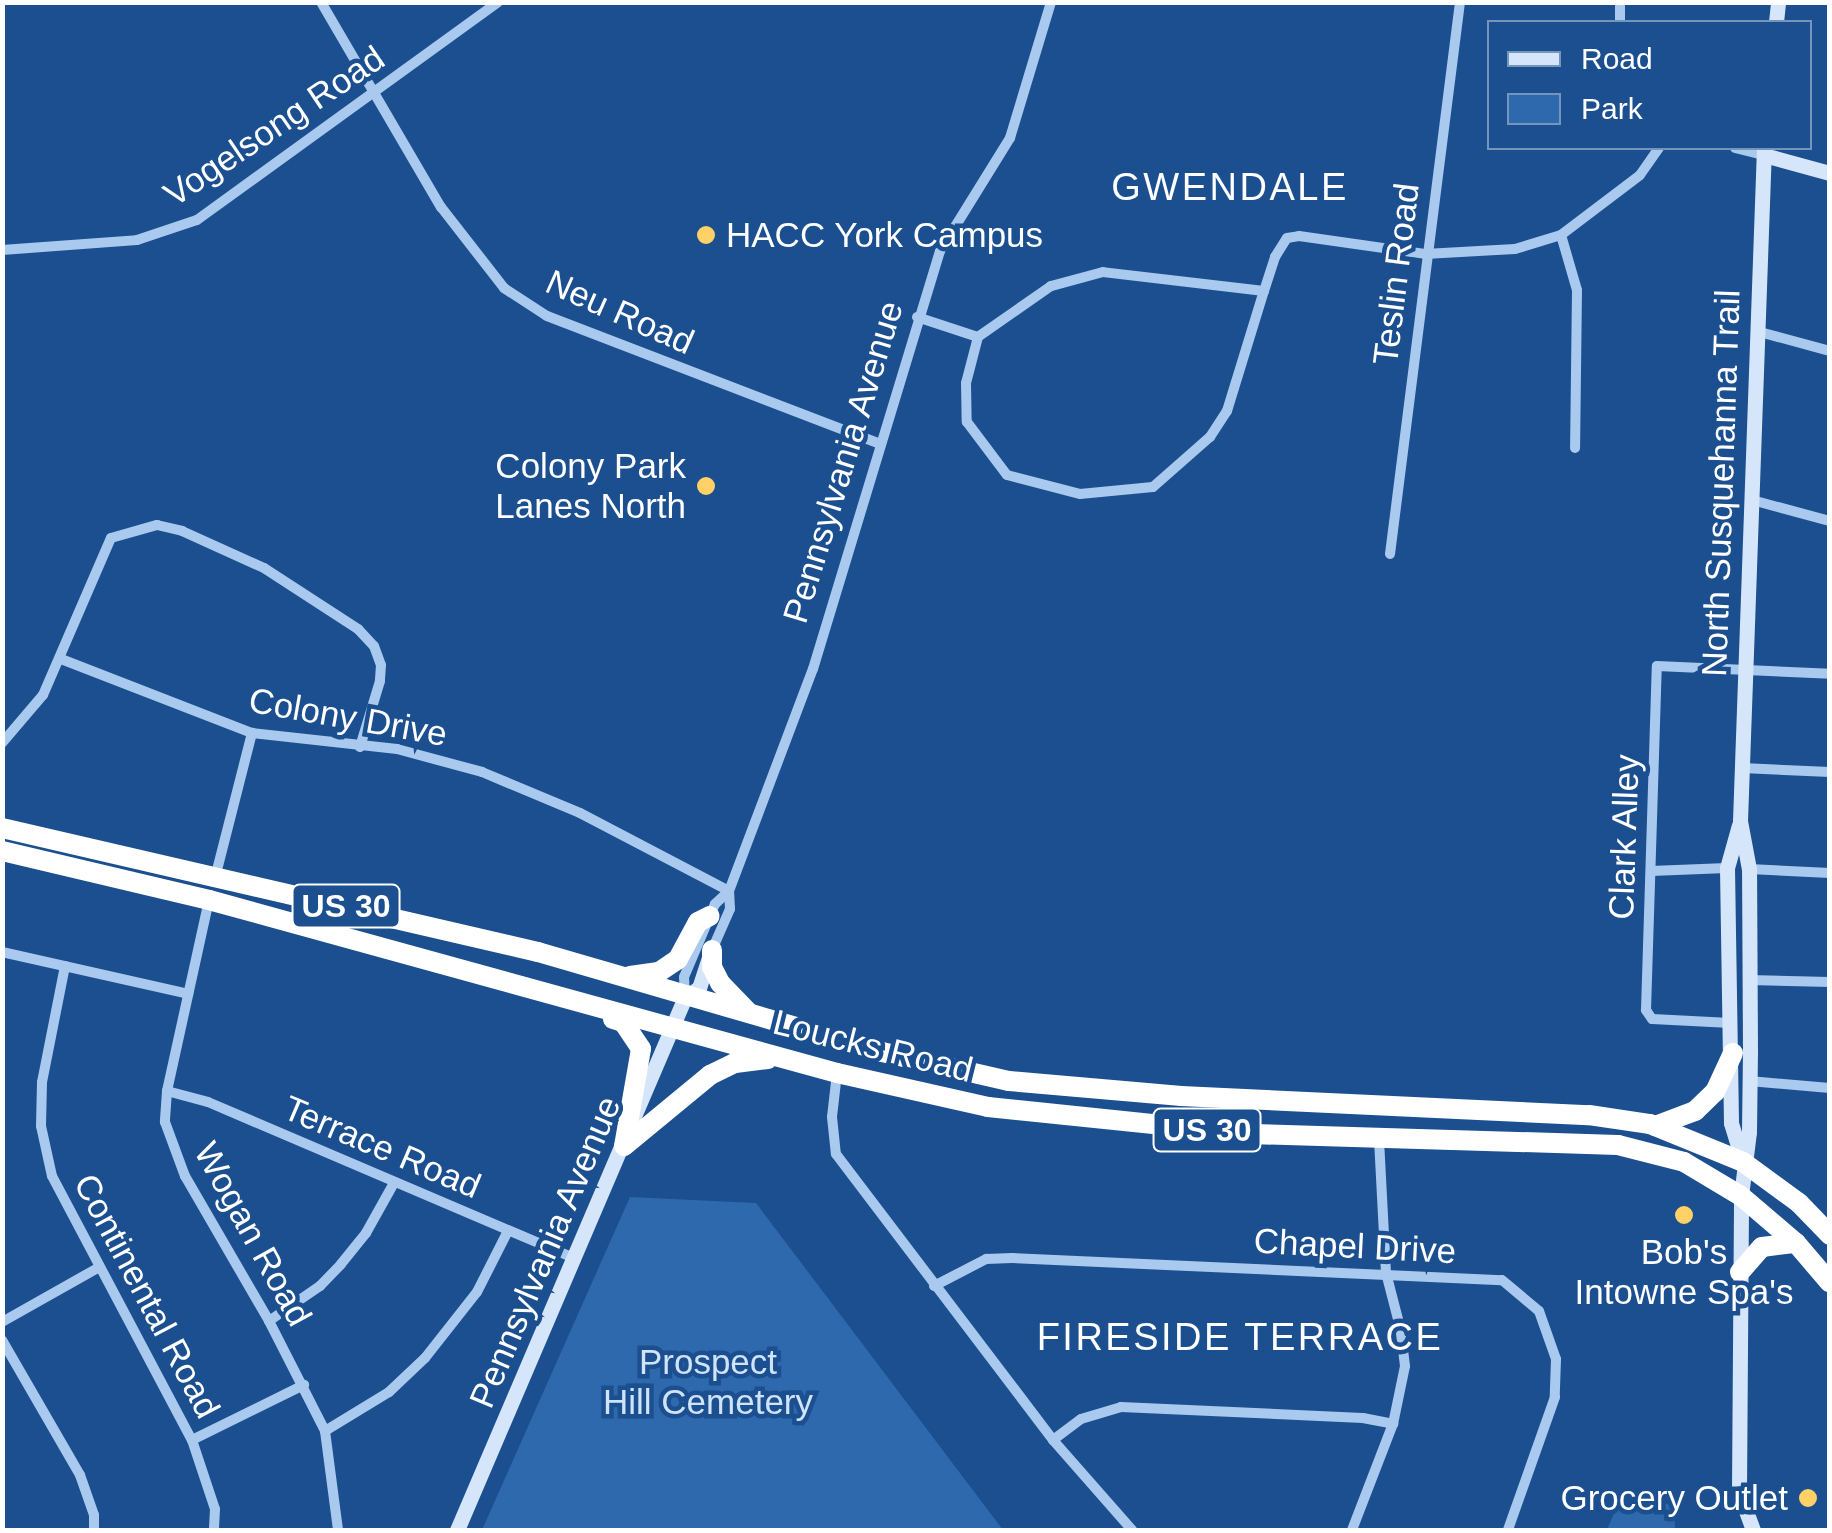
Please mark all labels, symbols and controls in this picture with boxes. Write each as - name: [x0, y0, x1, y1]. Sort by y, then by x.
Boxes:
- legend: [1487, 20, 1812, 150]
- street label: Vogelsong Road: [156, 37, 392, 215]
- text: Road: [1581, 42, 1653, 75]
- text: Park: [1581, 92, 1643, 125]
- district label: GWENDALE: [1111, 165, 1349, 211]
- street label: Teslin Road: [1364, 181, 1428, 367]
- place label: HACC York Campus: [726, 214, 1044, 256]
- marker: HACC York Campus: [695, 224, 717, 246]
- street label: Neu Road: [539, 261, 701, 363]
- street label: North Susquehanna Trail: [1693, 288, 1749, 678]
- street label: Pennsylvania Avenue: [774, 295, 912, 629]
- place label: Colony Park Lanes North: [495, 445, 686, 527]
- marker: Colony Park Lanes North: [695, 475, 717, 497]
- street label: Colony Drive: [246, 679, 450, 755]
- street label: Clark Alley: [1600, 753, 1648, 921]
- road number: US 30: [291, 879, 401, 933]
- street label: Loucks Road: [769, 1001, 977, 1091]
- street label: Terrace Road: [277, 1087, 487, 1207]
- street label: Pennsylvania Avenue: [460, 1089, 630, 1415]
- road number: US 30: [1152, 1103, 1262, 1157]
- street label: Wogan Road: [185, 1135, 321, 1333]
- street label: Continental Road: [65, 1167, 229, 1425]
- marker: Bob's Intowne Spa's: [1673, 1204, 1695, 1226]
- street label: Chapel Drive: [1253, 1220, 1457, 1272]
- place label: Bob's Intowne Spa's: [1575, 1231, 1793, 1313]
- district label: FIRESIDE TERRACE: [1036, 1315, 1444, 1361]
- park label: Prospect Hill Cemetery: [603, 1341, 813, 1423]
- place label: Grocery Outlet: [1560, 1477, 1788, 1519]
- marker: Grocery Outlet: [1797, 1487, 1819, 1509]

